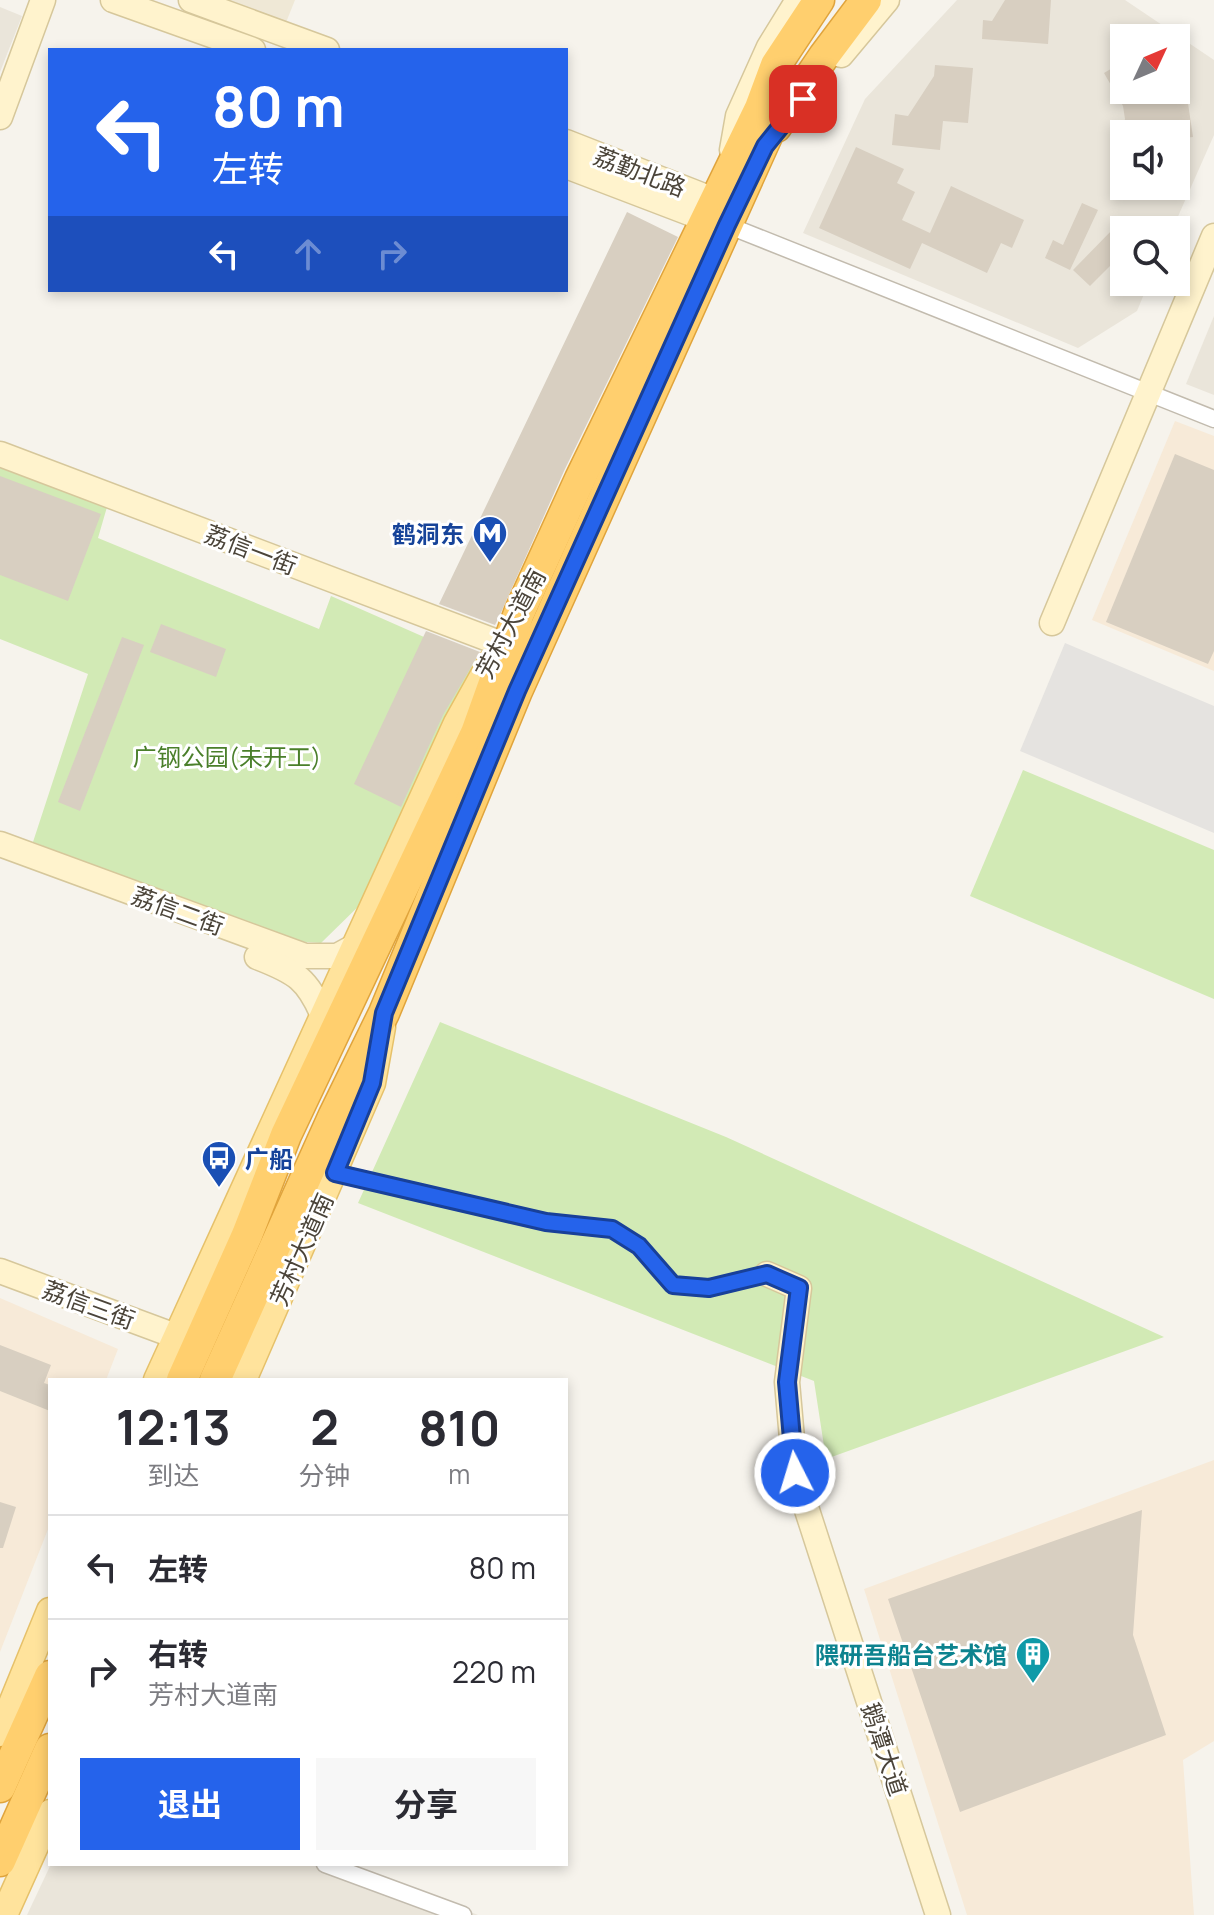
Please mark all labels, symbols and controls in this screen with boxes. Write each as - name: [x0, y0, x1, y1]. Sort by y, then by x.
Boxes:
- north arrow: [1110, 24, 1190, 104]
- map controls: [1110, 24, 1190, 296]
- pin: [769, 65, 837, 133]
- text: 80 m: [212, 67, 345, 144]
- icon: arrive: [781, 77, 825, 121]
- icon: left: [80, 80, 184, 184]
- button: sound: [1110, 120, 1190, 200]
- street label: 荔勤北路: [589, 138, 691, 204]
- text: 左转: [212, 144, 284, 193]
- button: search: [1110, 216, 1190, 296]
- icon: left: [202, 232, 246, 276]
- icon: ahead: [286, 232, 330, 276]
- icon: right: [370, 232, 414, 276]
- metro station icon: 鹤洞东: [471, 514, 509, 564]
- street label: 荔信一街: [200, 516, 302, 582]
- place label: 鹤洞东: [392, 517, 464, 550]
- street label: 芳村大道南: [467, 562, 553, 684]
- park label: 广钢公园(未开工): [133, 740, 321, 773]
- street label: 荔信二街: [127, 878, 229, 942]
- bus stop icon: 广船: [200, 1139, 238, 1189]
- place label: 广船: [245, 1142, 293, 1175]
- street label: 芳村大道南: [262, 1187, 340, 1311]
- street label: 荔信三街: [38, 1272, 140, 1336]
- text: 12:13: [116, 1394, 231, 1459]
- text: 2: [310, 1394, 339, 1459]
- text: 810: [418, 1395, 500, 1460]
- position arrow: [753, 1431, 837, 1515]
- text: m: [448, 1456, 470, 1492]
- text: 到达: [147, 1457, 199, 1493]
- text: 分钟: [298, 1457, 350, 1493]
- icon: left: [80, 1545, 124, 1589]
- text: 80 m: [469, 1547, 536, 1588]
- text: 左转: [148, 1548, 208, 1589]
- text: 右转: [148, 1633, 208, 1674]
- building icon: 隈研吾船台艺术馆: [1014, 1635, 1052, 1685]
- place label: 隈研吾船台艺术馆: [815, 1638, 1007, 1671]
- icon: right: [80, 1649, 124, 1693]
- text: 220 m: [452, 1651, 536, 1692]
- text: 芳村大道南: [148, 1676, 278, 1712]
- street label: 鹅潭大道: [854, 1698, 916, 1800]
- button: 退出: [80, 1758, 300, 1850]
- button: 分享: [316, 1758, 536, 1850]

